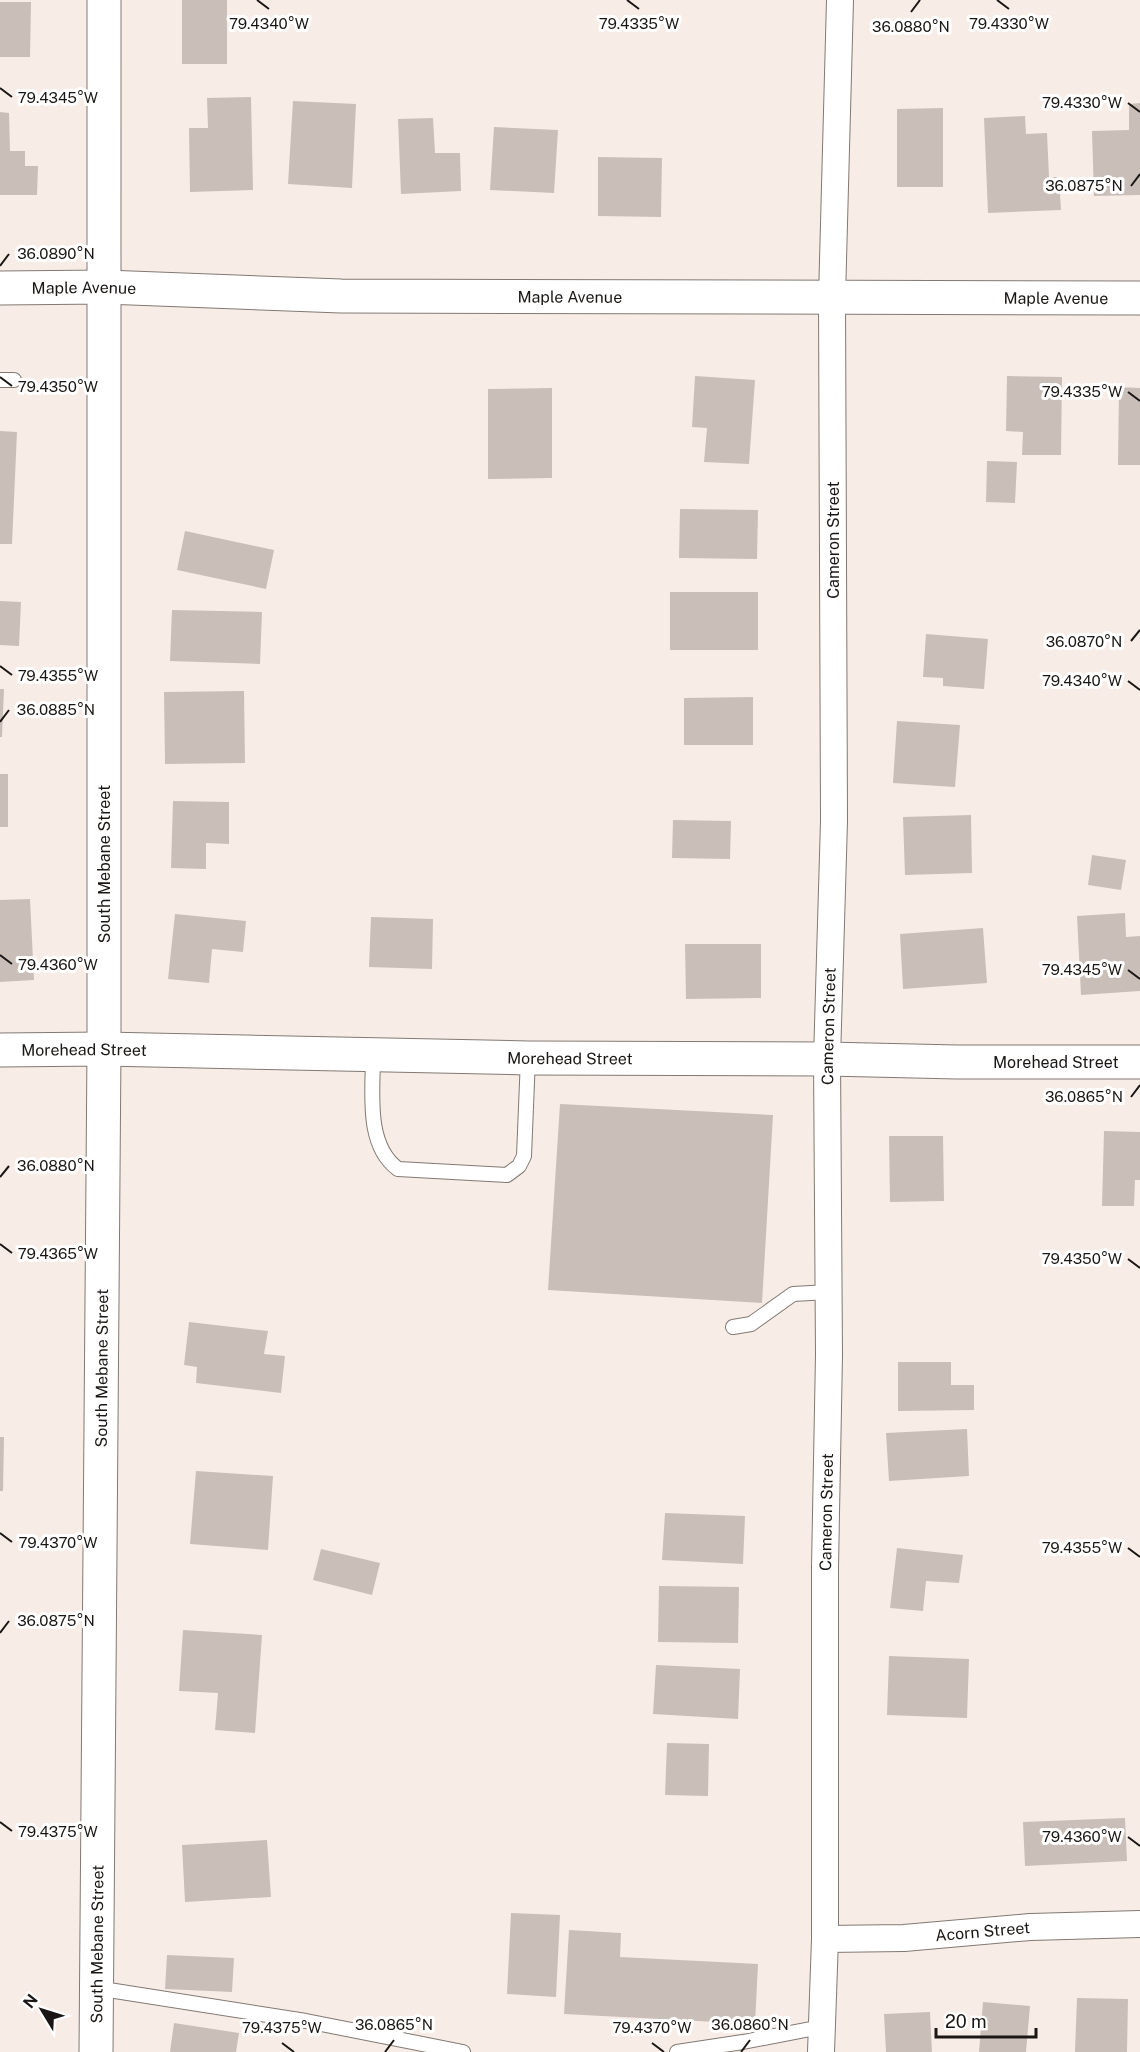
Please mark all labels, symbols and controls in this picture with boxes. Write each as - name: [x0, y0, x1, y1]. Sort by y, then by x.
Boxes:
- text: 79.4340°W: [229, 15, 309, 32]
- text: 79.4335°W: [599, 15, 679, 32]
- text: 79.4330°W: [969, 15, 1049, 32]
- text: 36.0880°N: [872, 18, 950, 35]
- text: 79.4345°W: [18, 89, 98, 106]
- text: 79.4330°W: [1042, 94, 1122, 111]
- text: 36.0875°N: [1045, 177, 1123, 194]
- text: 36.0890°N: [17, 245, 95, 262]
- street label: Maple Avenue: [31, 278, 137, 298]
- street label: Maple Avenue: [517, 287, 622, 307]
- street label: Maple Avenue: [1003, 289, 1108, 308]
- text: 79.4350°W: [18, 378, 98, 395]
- text: 79.4335°W: [1042, 383, 1122, 400]
- street label: Cameron Street: [824, 481, 843, 599]
- text: 36.0870°N: [1046, 633, 1122, 650]
- text: 79.4355°W: [18, 667, 98, 684]
- text: 79.4340°W: [1042, 672, 1122, 689]
- text: 36.0885°N: [17, 701, 95, 718]
- street label: South Mebane Street: [95, 785, 114, 943]
- text: 79.4360°W: [18, 956, 98, 973]
- text: 79.4345°W: [1042, 961, 1122, 978]
- street label: Cameron Street: [818, 967, 840, 1085]
- street label: Morehead Street: [21, 1040, 147, 1060]
- street label: Morehead Street: [507, 1049, 633, 1068]
- street label: Morehead Street: [993, 1053, 1119, 1072]
- text: 36.0865°N: [1045, 1088, 1123, 1105]
- text: 36.0880°N: [17, 1157, 95, 1174]
- text: 79.4365°W: [18, 1245, 98, 1262]
- text: 79.4350°W: [1042, 1250, 1122, 1267]
- street label: South Mebane Street: [92, 1289, 112, 1447]
- street label: Cameron Street: [816, 1453, 837, 1571]
- text: 79.4370°W: [18, 1534, 98, 1551]
- text: 79.4355°W: [1042, 1539, 1122, 1556]
- text: 36.0875°N: [17, 1612, 95, 1629]
- text: 79.4375°W: [18, 1823, 98, 1840]
- text: 79.4360°W: [1042, 1828, 1122, 1845]
- street label: South Mebane Street: [87, 1865, 107, 2023]
- street label: Acorn Street: [935, 1918, 1031, 1945]
- north arrow: [12, 1980, 72, 2040]
- text: N: [19, 1990, 42, 2012]
- scale bar: [936, 2001, 1036, 2039]
- text: 20 m: [945, 2011, 987, 2032]
- text: 36.0865°N: [355, 2016, 433, 2033]
- text: 36.0860°N: [711, 2016, 789, 2033]
- text: 79.4375°W: [242, 2019, 322, 2036]
- text: 79.4370°W: [612, 2019, 692, 2036]

